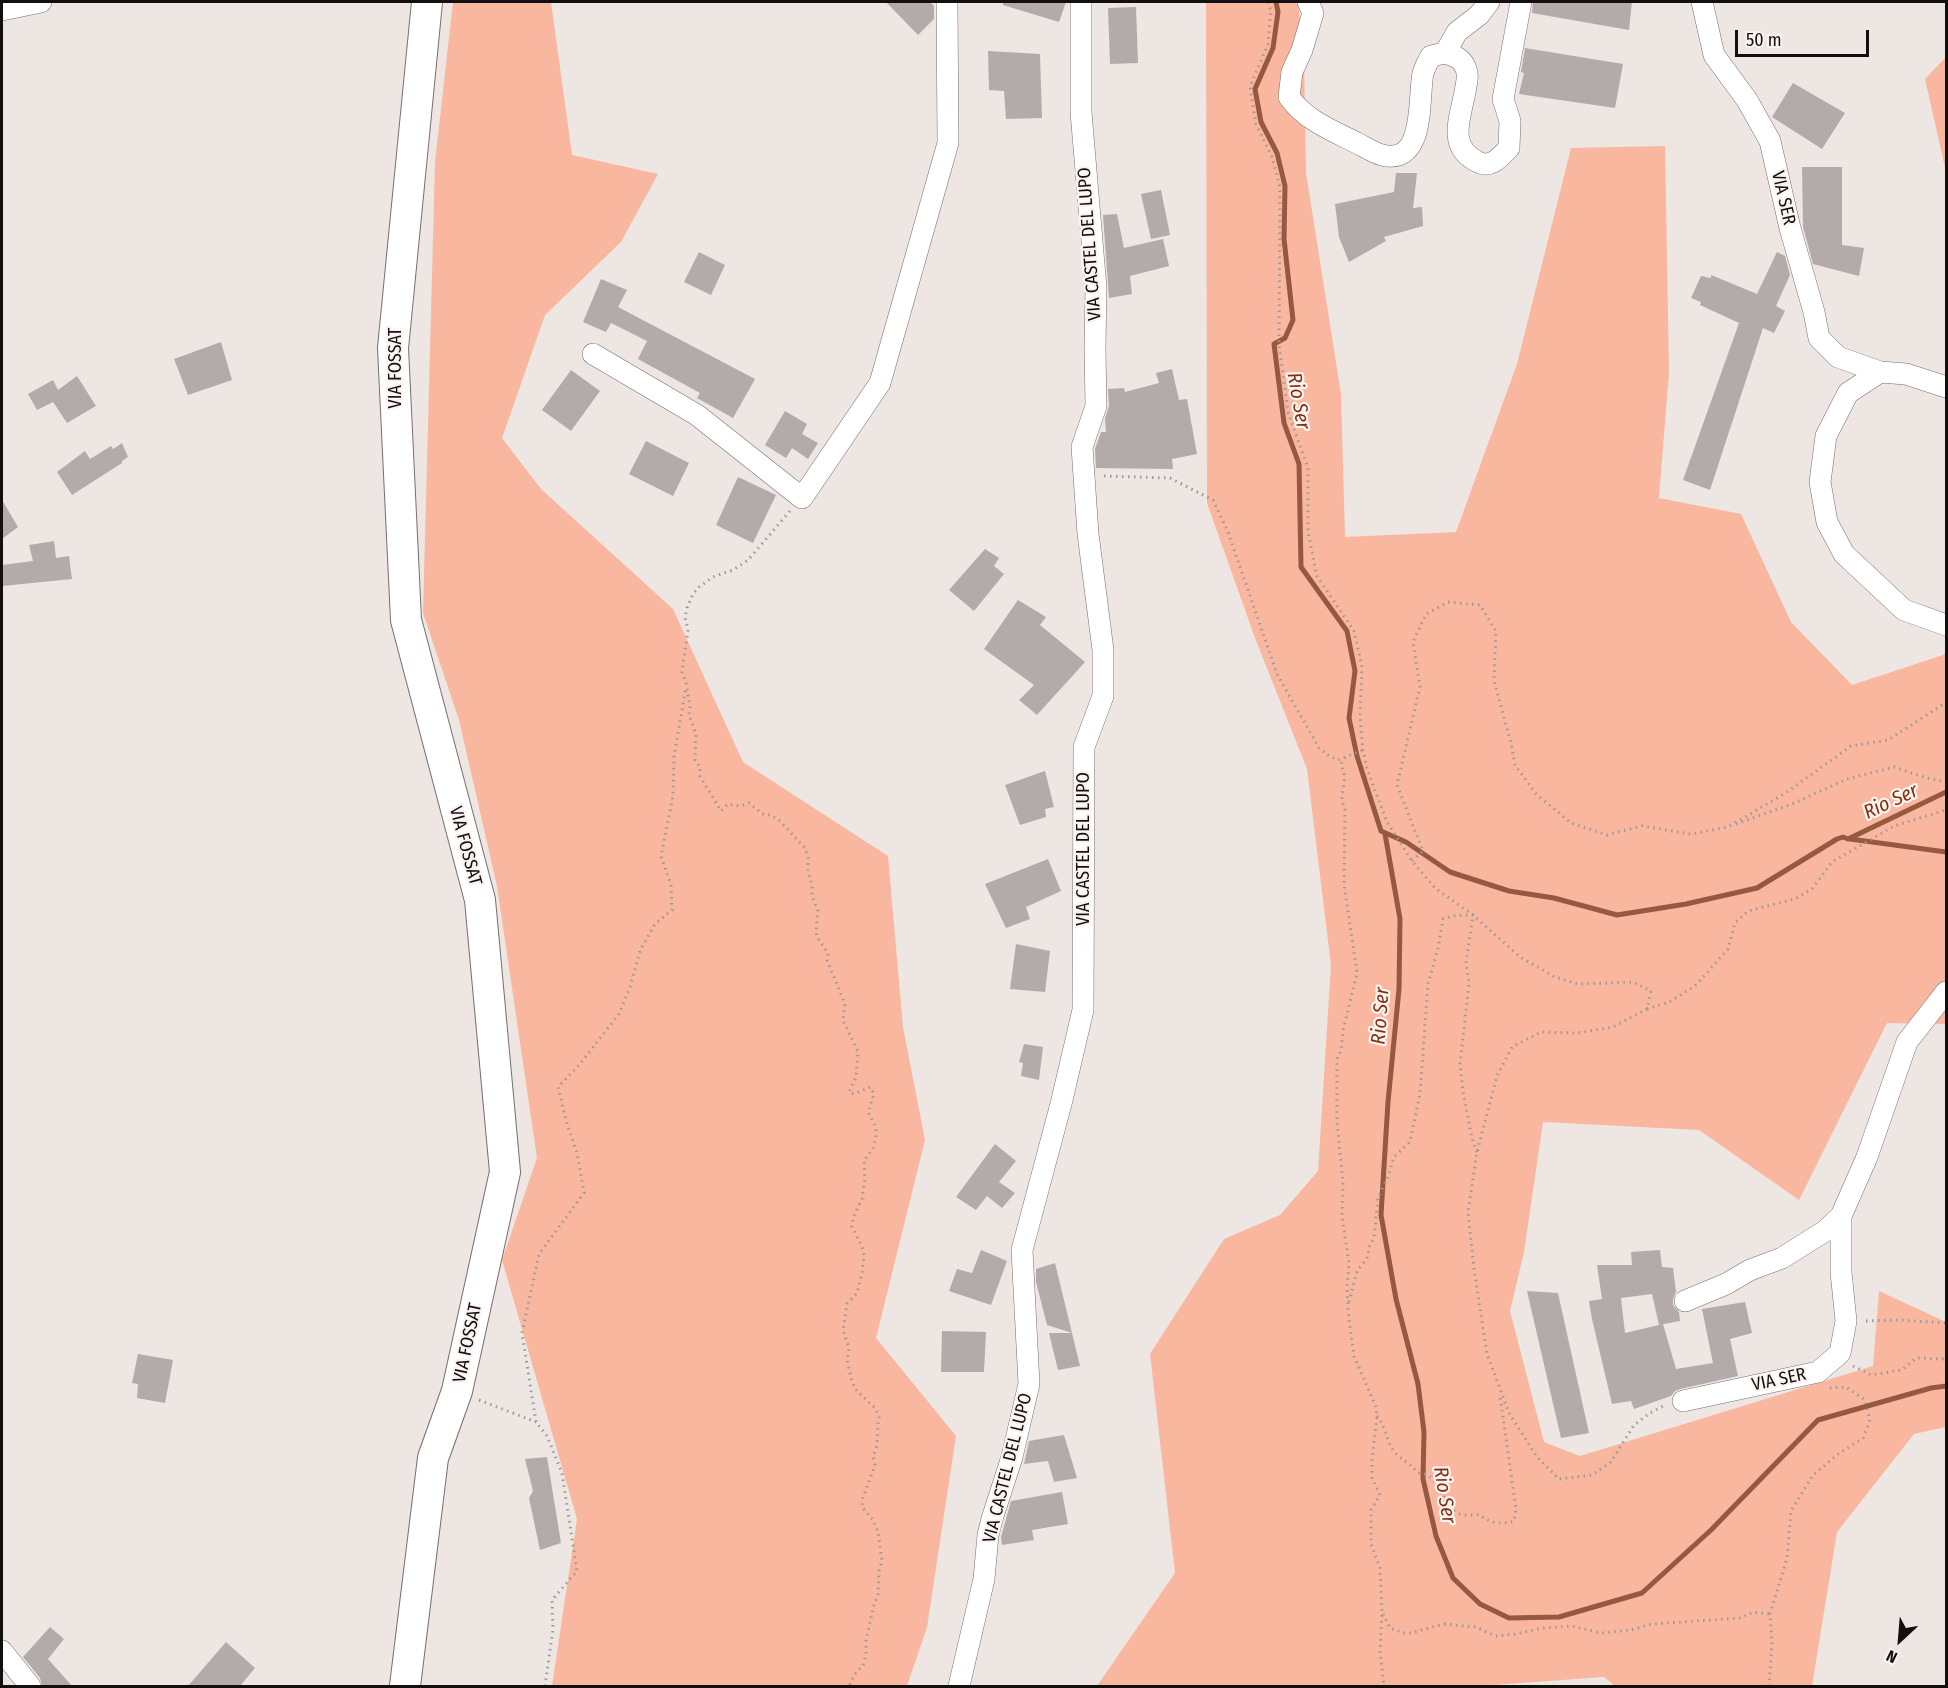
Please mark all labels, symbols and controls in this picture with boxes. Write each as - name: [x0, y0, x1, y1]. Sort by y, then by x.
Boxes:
- scale bar: [1738, 18, 1872, 56]
- text: 50 m: [1746, 29, 1782, 51]
- street label: VIA CASTEL DEL LUPO: [1074, 167, 1106, 321]
- street label: VIA SER: [1766, 169, 1800, 227]
- street label: VIA FOSSAT: [385, 328, 407, 408]
- water label: Rio Ser: [1281, 371, 1315, 431]
- street label: VIA CASTEL DEL LUPO: [1073, 772, 1095, 926]
- water label: Rio Ser: [1860, 779, 1922, 825]
- street label: VIA FOSSAT: [444, 804, 486, 888]
- water label: Rio Ser: [1367, 987, 1395, 1045]
- street label: VIA FOSSAT: [449, 1301, 487, 1385]
- street label: VIA SER: [1750, 1364, 1808, 1396]
- street label: VIA CASTEL DEL LUPO: [979, 1391, 1037, 1545]
- water label: Rio Ser: [1428, 1465, 1460, 1525]
- north arrow: [1870, 1610, 1930, 1670]
- text: N: [1883, 1646, 1900, 1667]

